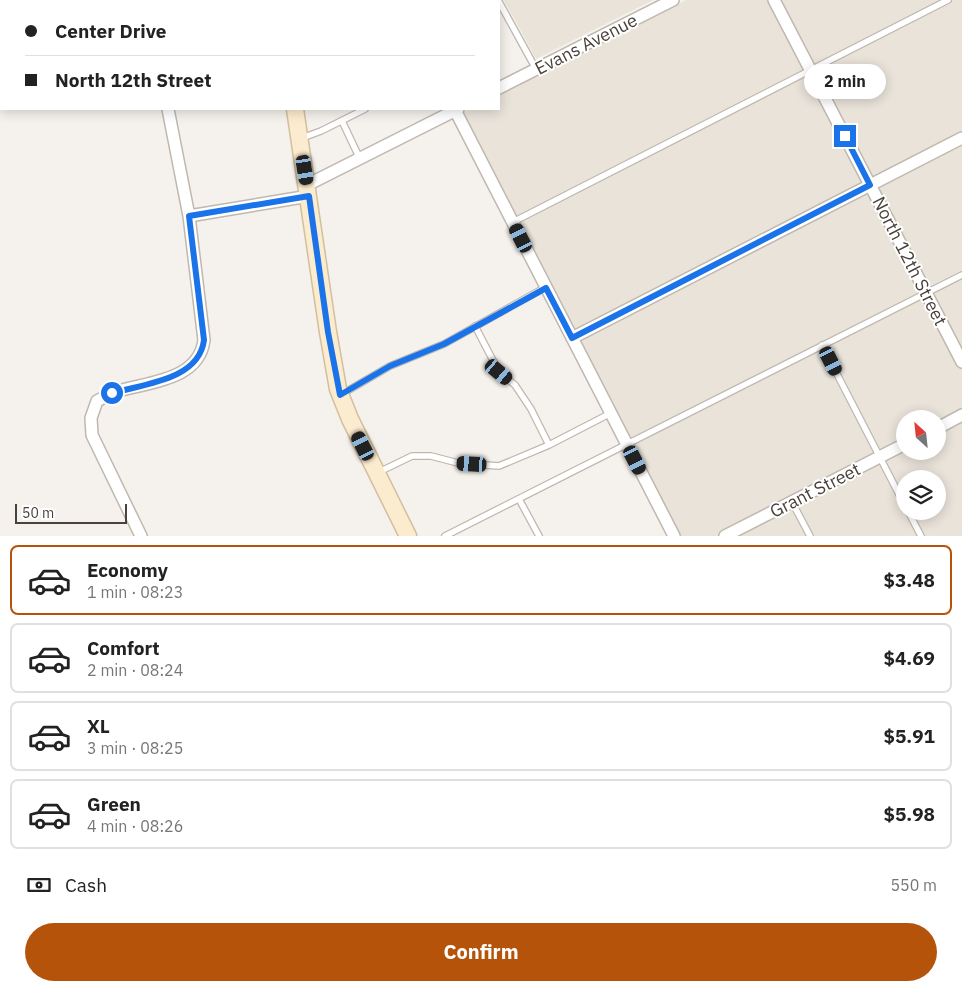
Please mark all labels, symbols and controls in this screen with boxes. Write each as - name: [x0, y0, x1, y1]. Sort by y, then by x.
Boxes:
- street label: Evans Avenue: [531, 8, 641, 80]
- text: Center Drive: [55, 19, 167, 43]
- callout: 2 min: [804, 64, 886, 98]
- text: North 12th Street: [55, 68, 211, 92]
- text: 2 min: [824, 71, 866, 91]
- route end: [834, 125, 856, 147]
- car: [295, 154, 314, 186]
- street label: North 12th Street: [868, 192, 952, 330]
- car: [507, 221, 534, 255]
- car: [817, 344, 844, 378]
- car: [482, 357, 515, 387]
- route start: [101, 382, 123, 404]
- north arrow: [896, 410, 946, 460]
- map controls: [896, 410, 946, 520]
- car: [349, 429, 376, 463]
- car: [621, 443, 648, 477]
- car: [456, 456, 487, 472]
- street label: Grant Street: [766, 457, 864, 523]
- button: layers: [896, 470, 946, 520]
- scale bar: [15, 501, 128, 524]
- text: 50 m: [22, 504, 54, 522]
- icon: car: [27, 558, 72, 603]
- text: Economy: [87, 558, 168, 582]
- text: $3.48: [883, 568, 935, 592]
- text: 1 min · 08:23: [87, 582, 183, 602]
- icon: car: [27, 636, 72, 681]
- text: Comfort: [87, 636, 160, 660]
- text: $4.69: [883, 646, 935, 670]
- text: 2 min · 08:24: [87, 660, 183, 680]
- icon: car: [27, 714, 72, 759]
- text: XL: [87, 714, 110, 738]
- text: $5.91: [883, 724, 935, 748]
- text: 3 min · 08:25: [87, 738, 183, 758]
- icon: car: [27, 792, 72, 837]
- text: Green: [87, 792, 141, 816]
- text: $5.98: [883, 802, 935, 826]
- text: 4 min · 08:26: [87, 816, 183, 836]
- icon: cash: [25, 871, 53, 899]
- text: Cash: [65, 873, 107, 897]
- text: 550 m: [890, 875, 937, 895]
- button: Confirm: [25, 923, 937, 981]

